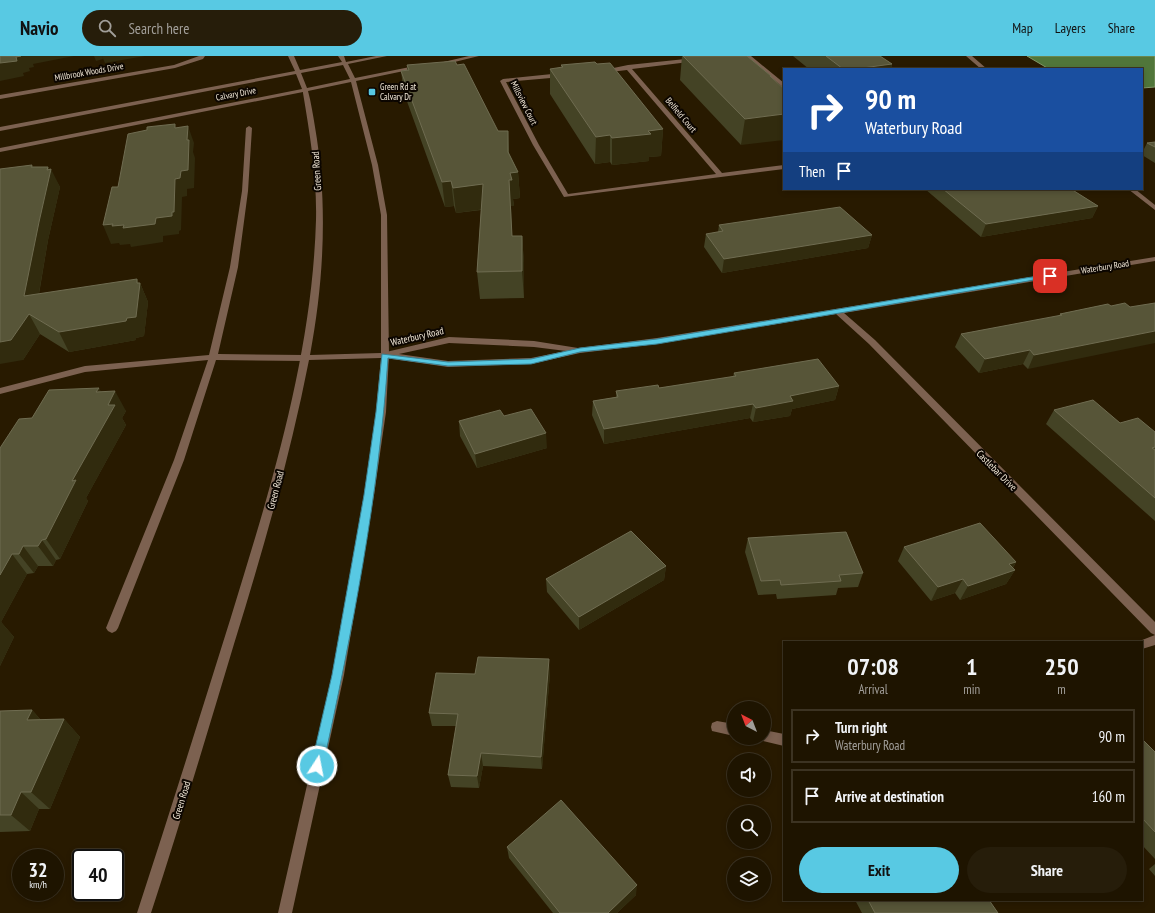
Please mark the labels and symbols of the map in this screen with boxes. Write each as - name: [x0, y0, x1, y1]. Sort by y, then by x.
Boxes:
- street label: Millbrook Woods Drive: [54, 60, 124, 83]
- street label: Millsview Court: [509, 79, 540, 127]
- place label: Green Rd at Calvary Dr: [380, 81, 417, 102]
- street label: Calvary Drive: [215, 84, 257, 103]
- marker: Green Rd at Calvary Dr: [367, 87, 377, 97]
- street label: Belfield Court: [664, 95, 700, 135]
- street label: Green Road: [309, 151, 324, 191]
- street label: Waterbury Road: [1080, 257, 1130, 276]
- pin: [1033, 259, 1067, 293]
- street label: Waterbury Road: [389, 324, 445, 349]
- street label: Castlebar Drive: [974, 447, 1020, 493]
- street label: Green Road: [264, 469, 287, 511]
- north arrow: [727, 701, 771, 745]
- position arrow: [296, 745, 338, 787]
- street label: Green Road: [169, 779, 193, 821]
- speed limit sign: 40: [72, 849, 124, 901]

